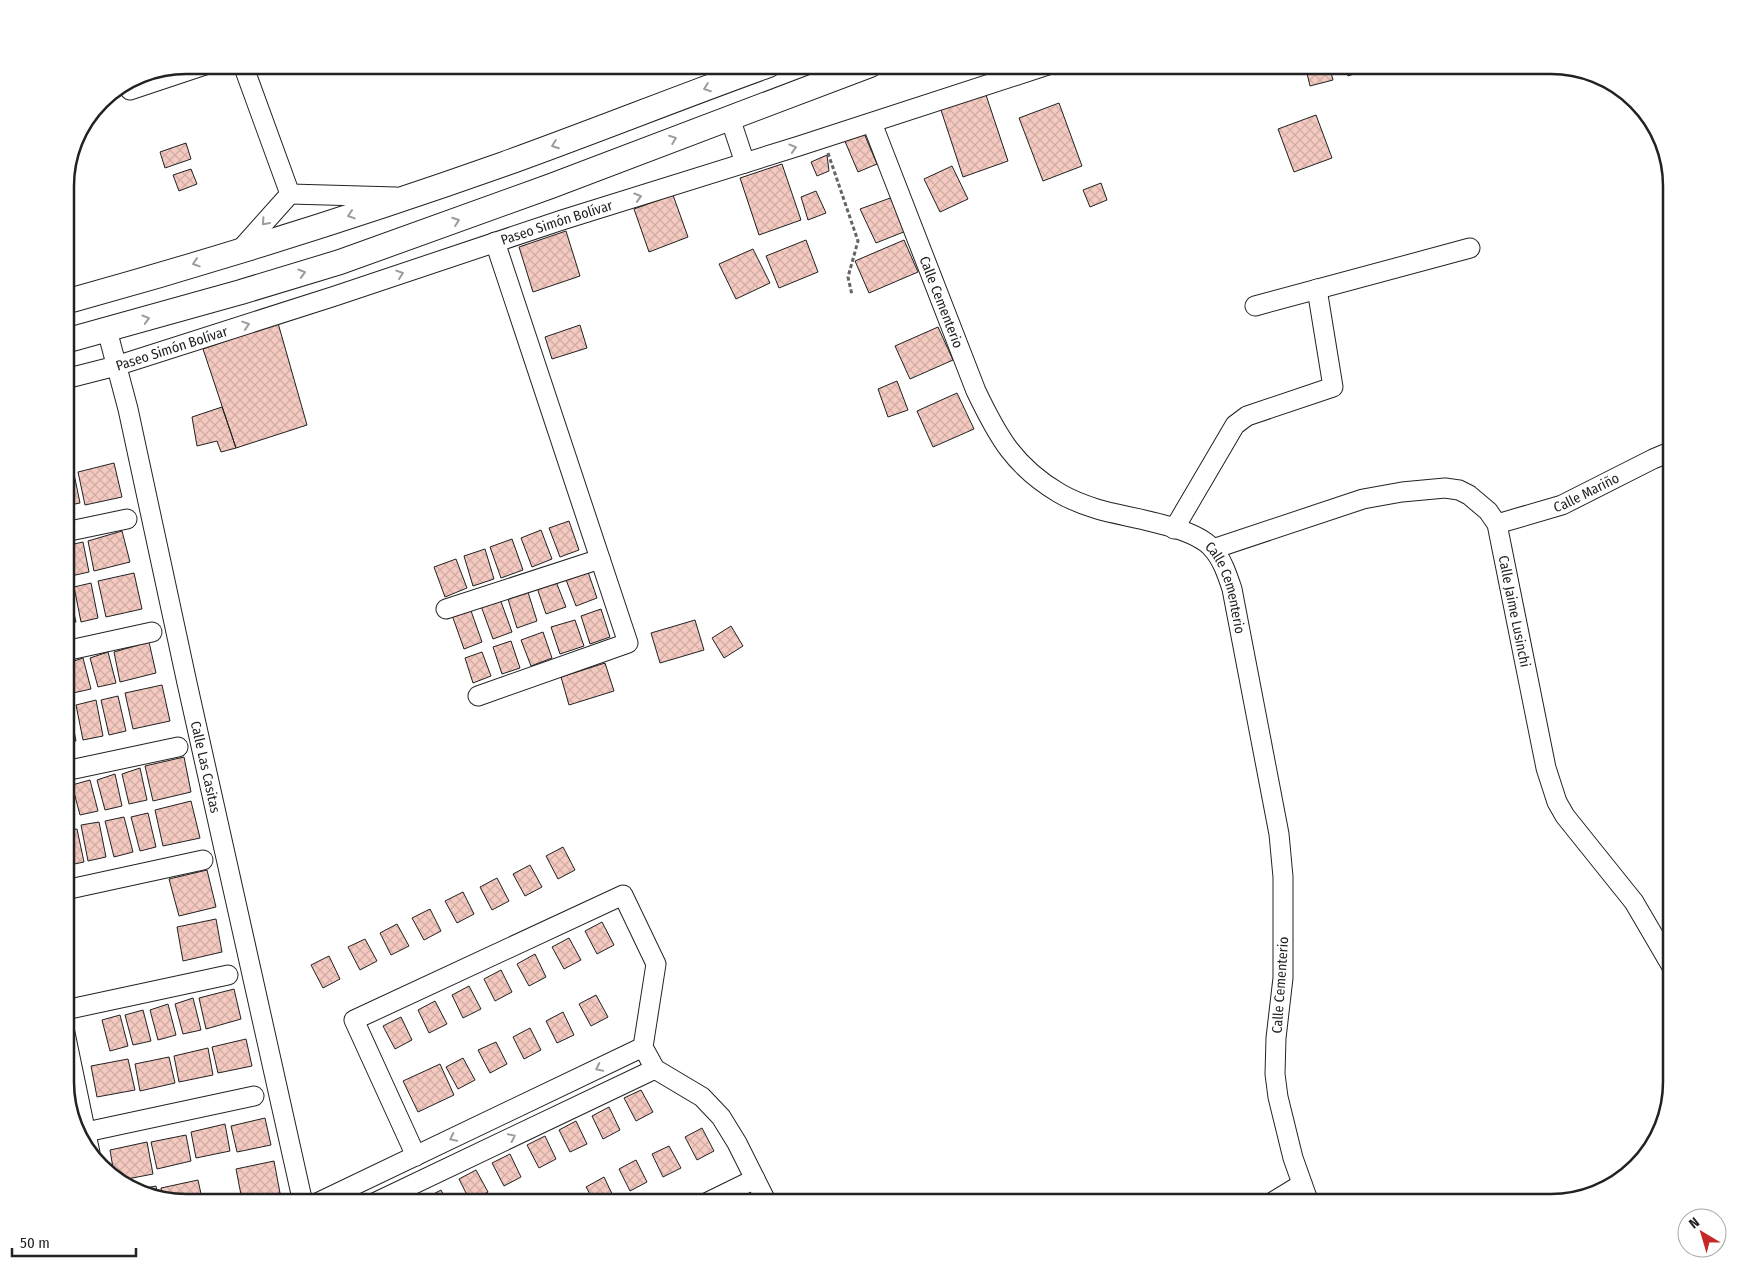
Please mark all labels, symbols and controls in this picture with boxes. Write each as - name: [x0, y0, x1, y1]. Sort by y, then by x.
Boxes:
- one-way arrow: [703, 81, 712, 92]
- one-way arrow: [668, 135, 677, 145]
- one-way arrow: [551, 139, 560, 149]
- one-way arrow: [789, 144, 797, 154]
- one-way arrow: [633, 192, 642, 202]
- street label: Paseo Simón Bolívar: [499, 197, 615, 249]
- one-way arrow: [348, 209, 356, 219]
- one-way arrow: [262, 216, 271, 225]
- one-way arrow: [451, 217, 460, 227]
- street label: Calle Cementerio: [915, 254, 967, 351]
- one-way arrow: [193, 258, 201, 268]
- one-way arrow: [297, 269, 306, 279]
- one-way arrow: [396, 270, 404, 280]
- one-way arrow: [141, 314, 149, 324]
- one-way arrow: [241, 320, 250, 330]
- street label: Paseo Simón Bolívar: [114, 323, 230, 375]
- street label: Calle Mariño: [1552, 469, 1622, 516]
- street label: Calle Cementerio: [1202, 538, 1248, 635]
- street label: Calle Jaime Lusinchi: [1495, 554, 1534, 669]
- street label: Calle Las Casitas: [187, 719, 224, 815]
- street label: Calle Cementerio: [1269, 936, 1292, 1034]
- one-way arrow: [595, 1062, 604, 1072]
- one-way arrow: [449, 1132, 458, 1142]
- one-way arrow: [507, 1133, 516, 1143]
- north arrow: [1677, 1208, 1727, 1258]
- text: N: [1686, 1214, 1703, 1232]
- scale bar: [12, 1226, 136, 1258]
- text: 50 m: [20, 1234, 50, 1252]

